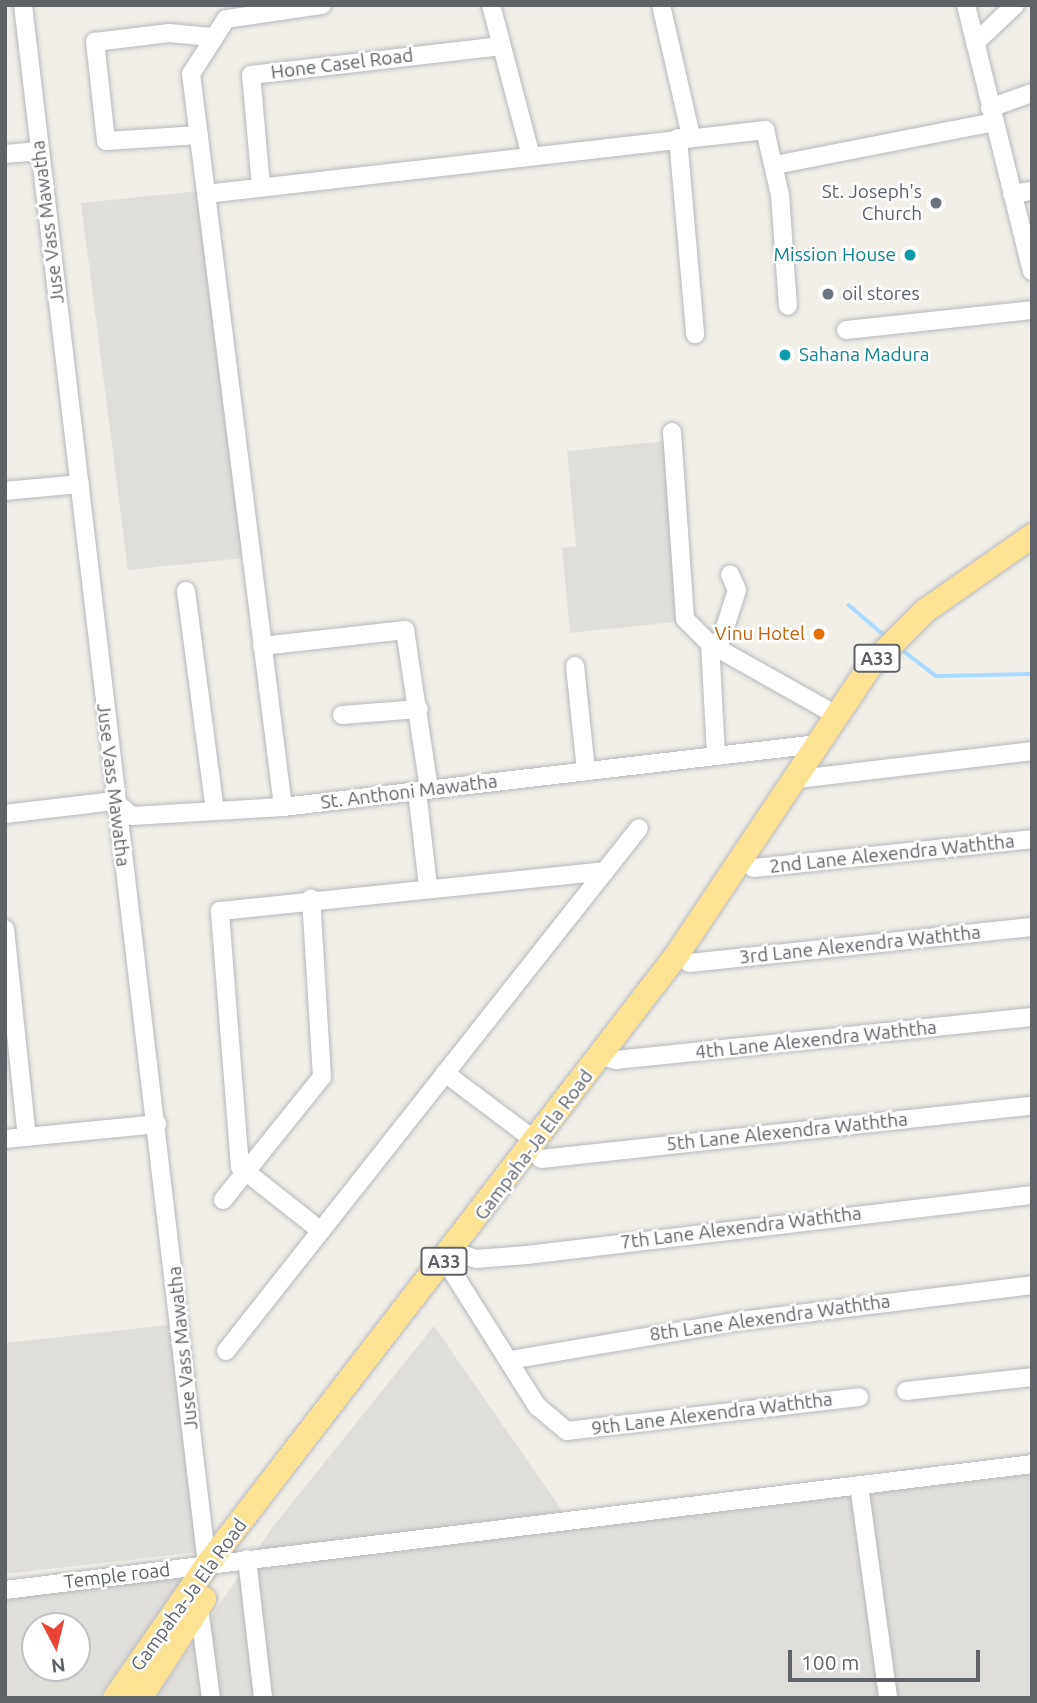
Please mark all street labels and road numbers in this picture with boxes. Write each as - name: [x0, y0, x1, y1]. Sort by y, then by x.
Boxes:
- street label: Hone Casel Road: [269, 44, 415, 84]
- street label: Juse Vass Mawatha: [27, 139, 69, 305]
- road number: A33: [852, 644, 902, 672]
- street label: Juse Vass Mawatha: [92, 702, 134, 868]
- street label: St. Anthoni Mawatha: [319, 770, 499, 814]
- street label: 2nd Lane Alexendra Waththa: [768, 830, 1016, 878]
- street label: 3rd Lane Alexendra Waththa: [738, 921, 982, 969]
- street label: 4th Lane Alexendra Waththa: [694, 1016, 938, 1064]
- street label: Gampaha-Ja Ela Road: [470, 1065, 598, 1225]
- street label: 5th Lane Alexendra Waththa: [665, 1108, 909, 1156]
- street label: 7th Lane Alexendra Waththa: [619, 1202, 863, 1254]
- road number: A33: [420, 1246, 468, 1276]
- street label: Juse Vass Mawatha: [163, 1265, 203, 1431]
- street label: 8th Lane Alexendra Waththa: [648, 1290, 892, 1346]
- street label: 9th Lane Alexendra Waththa: [590, 1388, 834, 1440]
- street label: Gampaha-Ja Ela Road: [126, 1514, 252, 1676]
- street label: Temple road: [63, 1558, 171, 1594]

